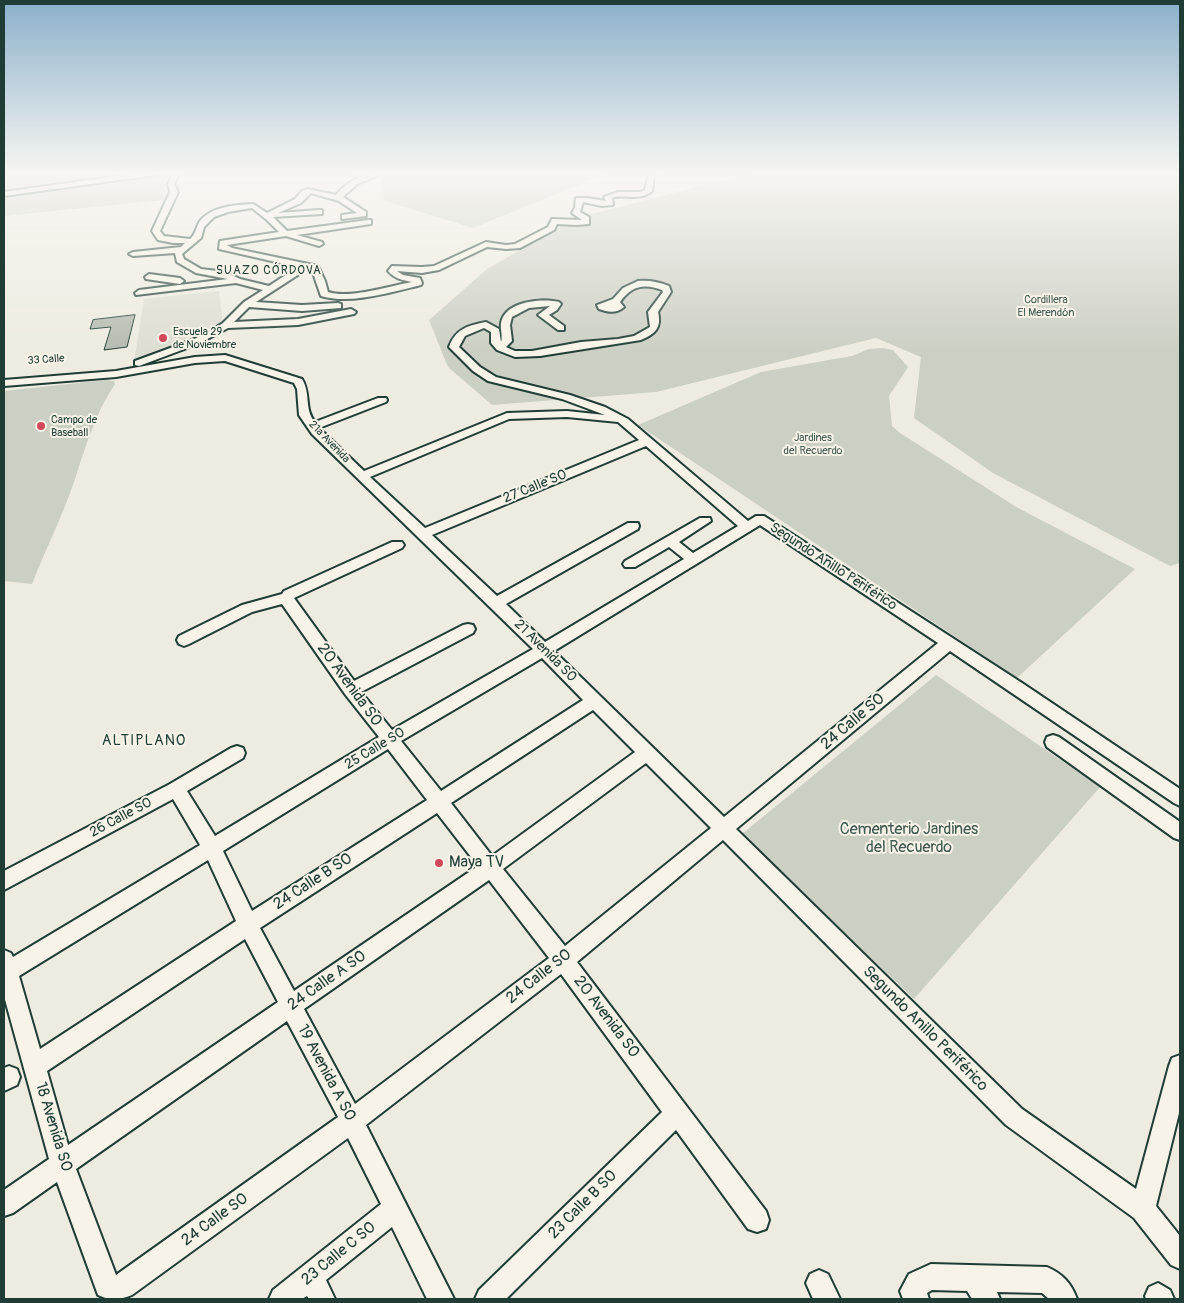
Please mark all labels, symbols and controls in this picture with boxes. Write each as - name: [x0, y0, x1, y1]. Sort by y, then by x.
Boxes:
- district label: SUAZO CÓRDOVA: [214, 264, 324, 278]
- park label: Cordillera El Merendón: [1018, 293, 1074, 319]
- place label: Escuela 29 de Noviembre: [173, 325, 236, 351]
- marker: Escuela 29 de Noviembre: [157, 332, 169, 344]
- street label: 33 Calle: [27, 352, 65, 368]
- place label: Campo de Baseball: [51, 413, 97, 439]
- street label: 21a Avenida: [306, 418, 352, 466]
- marker: Campo de Baseball: [35, 420, 47, 432]
- park label: Jardines del Recuerdo: [783, 431, 843, 457]
- street label: 27 Calle SO: [501, 467, 569, 507]
- street label: Segundo Anillo Periférico: [766, 520, 900, 614]
- street label: 21 Avenida SO: [510, 616, 580, 686]
- street label: 20 Avenida SO: [313, 640, 385, 730]
- street label: 24 Calle SO: [817, 690, 889, 754]
- street label: 25 Calle SO: [342, 724, 408, 774]
- district label: ALTIPLANO: [101, 732, 187, 750]
- street label: 26 Calle SO: [87, 795, 155, 841]
- park label: Cementerio Jardines del Recuerdo: [840, 820, 978, 858]
- street label: 24 Calle B SO: [270, 849, 356, 915]
- place label: Maya TV: [449, 853, 504, 873]
- marker: Maya TV: [433, 857, 445, 869]
- street label: 24 Calle SO: [503, 946, 575, 1008]
- street label: 24 Calle A SO: [284, 947, 370, 1015]
- street label: Segundo Anillo Periférico: [858, 962, 992, 1096]
- street label: 20 Avenida SO: [569, 972, 643, 1062]
- street label: 19 Avenida A SO: [293, 1022, 359, 1124]
- street label: 18 Avenida SO: [30, 1080, 76, 1174]
- street label: 23 Calle B SO: [545, 1167, 621, 1243]
- street label: 24 Calle SO: [178, 1189, 252, 1251]
- street label: 23 Calle C SO: [298, 1218, 380, 1290]

